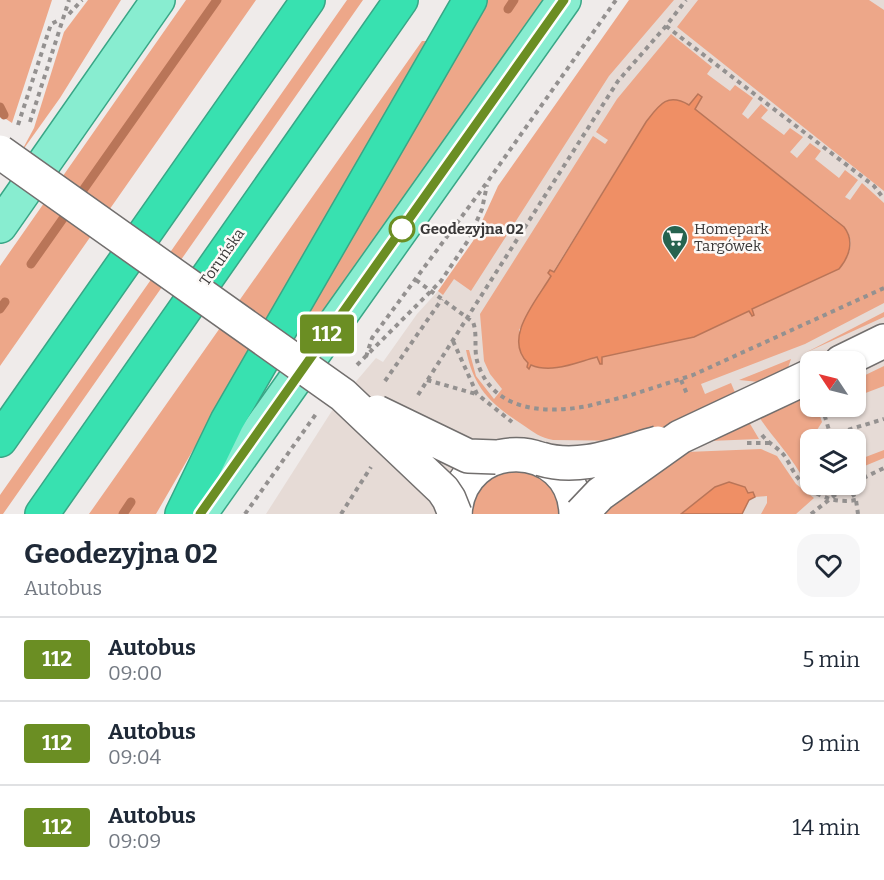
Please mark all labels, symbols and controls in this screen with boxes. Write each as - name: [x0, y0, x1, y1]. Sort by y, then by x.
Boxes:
- marker: Geodezyjna 02: [389, 216, 415, 242]
- place label: Geodezyjna 02: [420, 220, 524, 238]
- place label: Homepark Targówek: [694, 220, 769, 255]
- supermarket icon: Homepark Targówek: [660, 223, 690, 261]
- street label: Toruńska: [196, 225, 248, 289]
- line badge: 112: [292, 314, 362, 354]
- text: 112: [312, 321, 342, 347]
- north arrow: [800, 351, 866, 417]
- map controls: [800, 351, 866, 495]
- button: layers: [800, 429, 866, 495]
- button: heart: [797, 534, 860, 597]
- text: Geodezyjna 02: [24, 537, 218, 570]
- text: Autobus: [24, 576, 102, 600]
- text: Autobus: [108, 634, 196, 661]
- text: 112: [42, 646, 72, 672]
- text: 5 min: [802, 646, 860, 673]
- text: 09:00: [108, 661, 162, 685]
- text: Autobus: [108, 718, 196, 745]
- text: 112: [42, 730, 72, 756]
- text: 9 min: [801, 730, 860, 757]
- text: 09:04: [108, 745, 161, 769]
- text: Autobus: [108, 802, 196, 829]
- text: 112: [42, 814, 72, 840]
- text: 14 min: [792, 814, 860, 841]
- text: 09:09: [108, 829, 161, 853]

